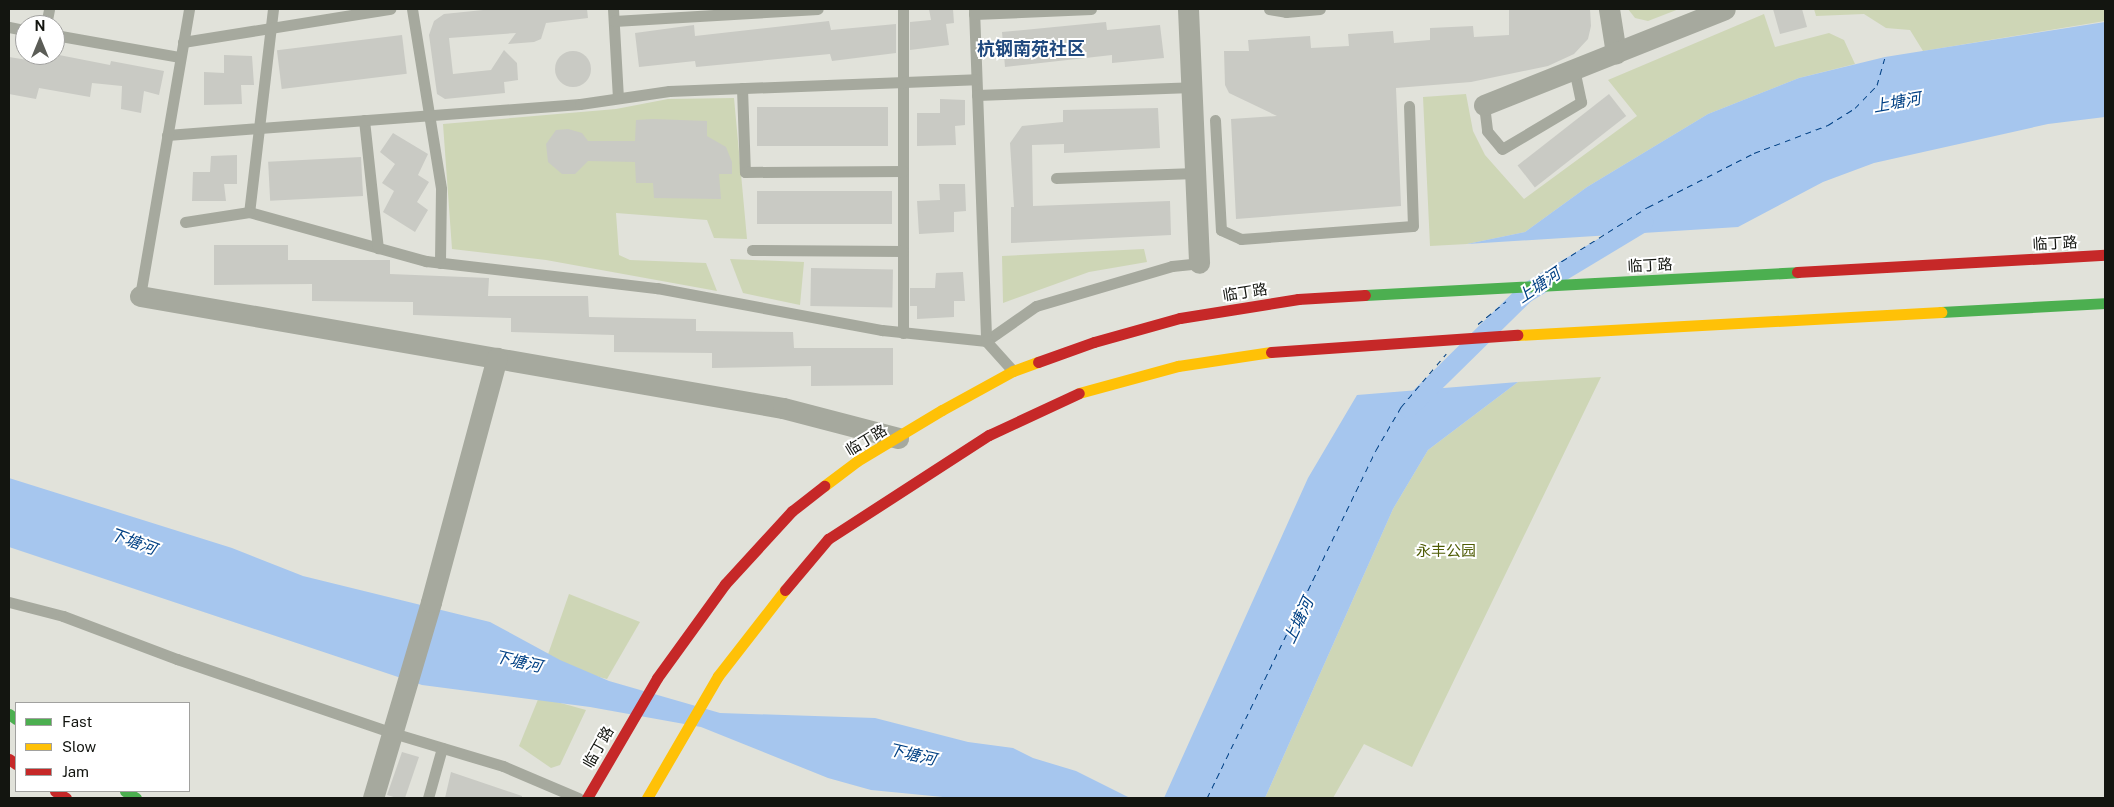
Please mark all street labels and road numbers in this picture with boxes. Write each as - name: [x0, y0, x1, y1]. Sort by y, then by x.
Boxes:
- street label: 临丁路: [2032, 233, 2078, 253]
- street label: 临丁路: [1627, 255, 1673, 275]
- street label: 临丁路: [1221, 280, 1269, 304]
- street label: 临丁路: [842, 421, 890, 459]
- street label: 临丁路: [579, 723, 617, 771]

